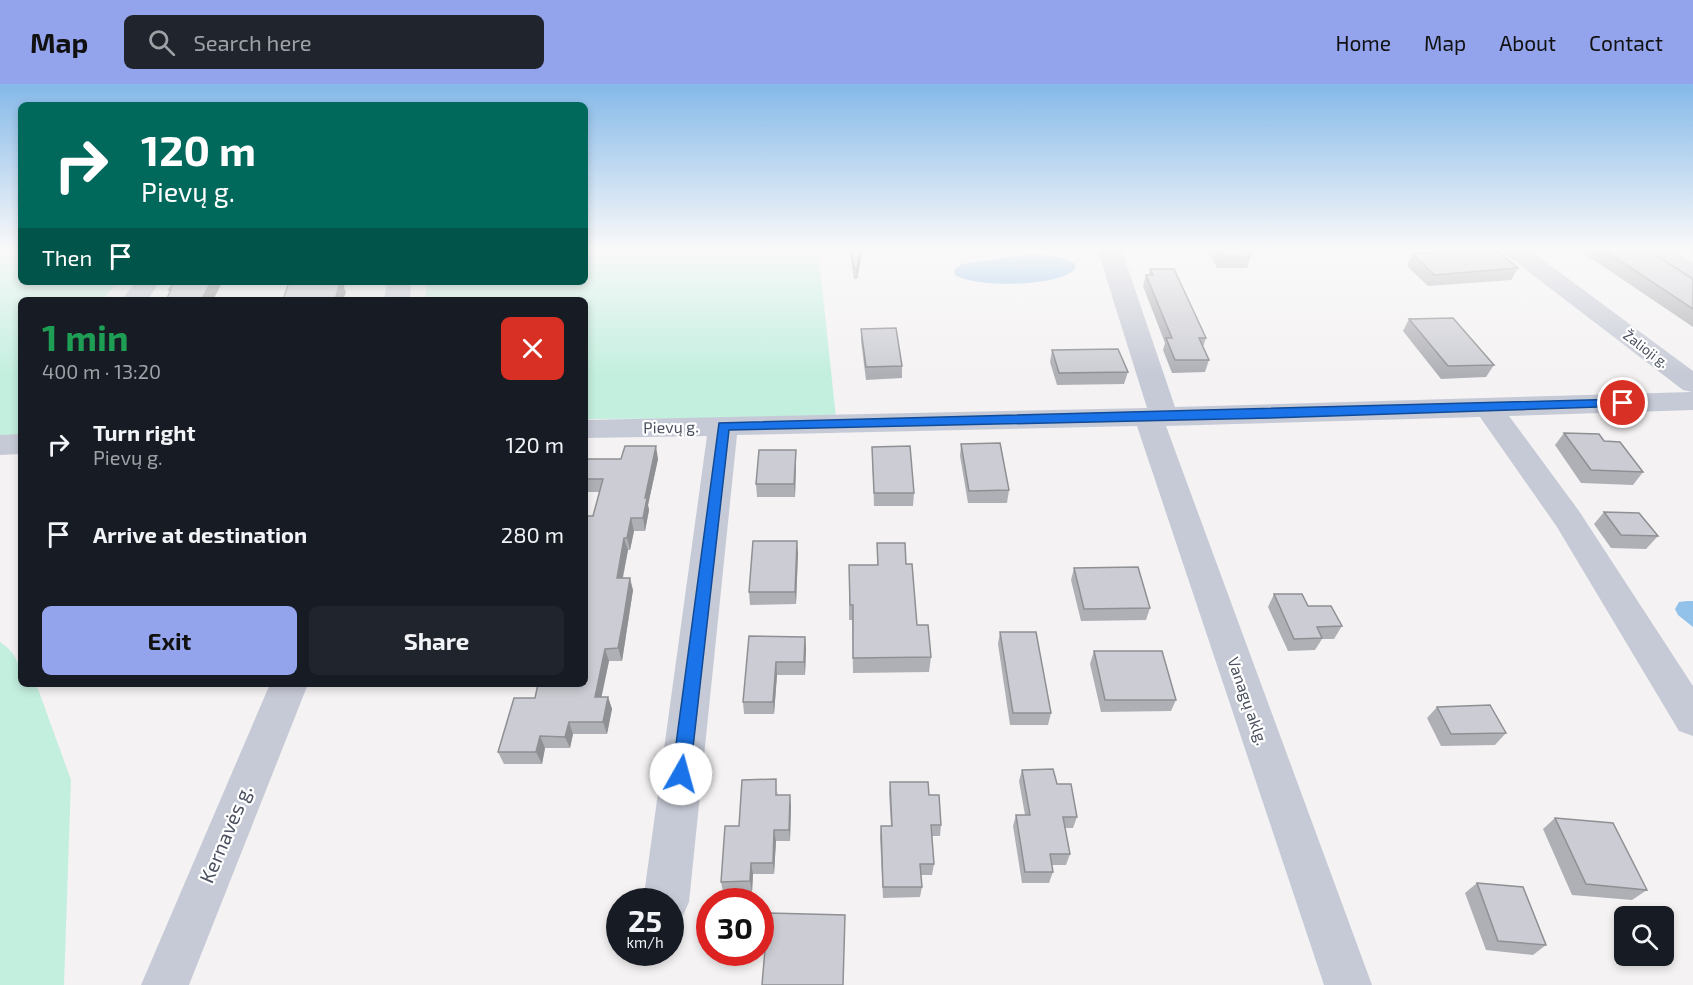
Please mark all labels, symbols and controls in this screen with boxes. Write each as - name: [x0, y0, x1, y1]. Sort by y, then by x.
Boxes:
- search box: [124, 15, 544, 69]
- text: Map: [30, 25, 88, 59]
- icon: search: [145, 26, 178, 59]
- text: Search here: [193, 29, 312, 55]
- text: Home: [1335, 30, 1391, 55]
- text: Map: [1424, 30, 1466, 55]
- text: About: [1499, 30, 1556, 55]
- text: Contact: [1589, 30, 1663, 55]
- text: 120 m: [141, 124, 256, 174]
- icon: right: [42, 126, 120, 204]
- text: Pievų g.: [141, 175, 235, 207]
- icon: arrive: [104, 240, 137, 273]
- text: Then: [42, 244, 92, 270]
- text: 1 min: [42, 315, 129, 358]
- button: close: [501, 317, 564, 380]
- street label: Žalioji g.: [1620, 326, 1672, 371]
- text: 400 m · 13:20: [42, 359, 161, 383]
- pin: [1597, 377, 1648, 428]
- icon: arrive: [1606, 386, 1639, 419]
- street label: Pievų g.: [643, 417, 699, 436]
- text: Turn right: [93, 419, 195, 445]
- icon: right: [42, 428, 75, 461]
- text: 120 m: [505, 431, 564, 457]
- text: Pievų g.: [93, 445, 163, 469]
- icon: arrive: [42, 518, 75, 551]
- text: Arrive at destination: [93, 521, 307, 547]
- text: 280 m: [501, 521, 564, 547]
- button: Exit: [42, 606, 297, 675]
- button: Share: [309, 606, 564, 675]
- street label: Vanagų aklg.: [1225, 654, 1272, 747]
- position arrow: [649, 742, 713, 806]
- street label: Kernavės g.: [194, 781, 257, 886]
- speed limit sign: 30: [696, 888, 774, 966]
- text: 25: [628, 902, 662, 938]
- map controls: [1614, 906, 1674, 966]
- button: search: [1614, 906, 1674, 966]
- text: km/h: [626, 933, 664, 951]

